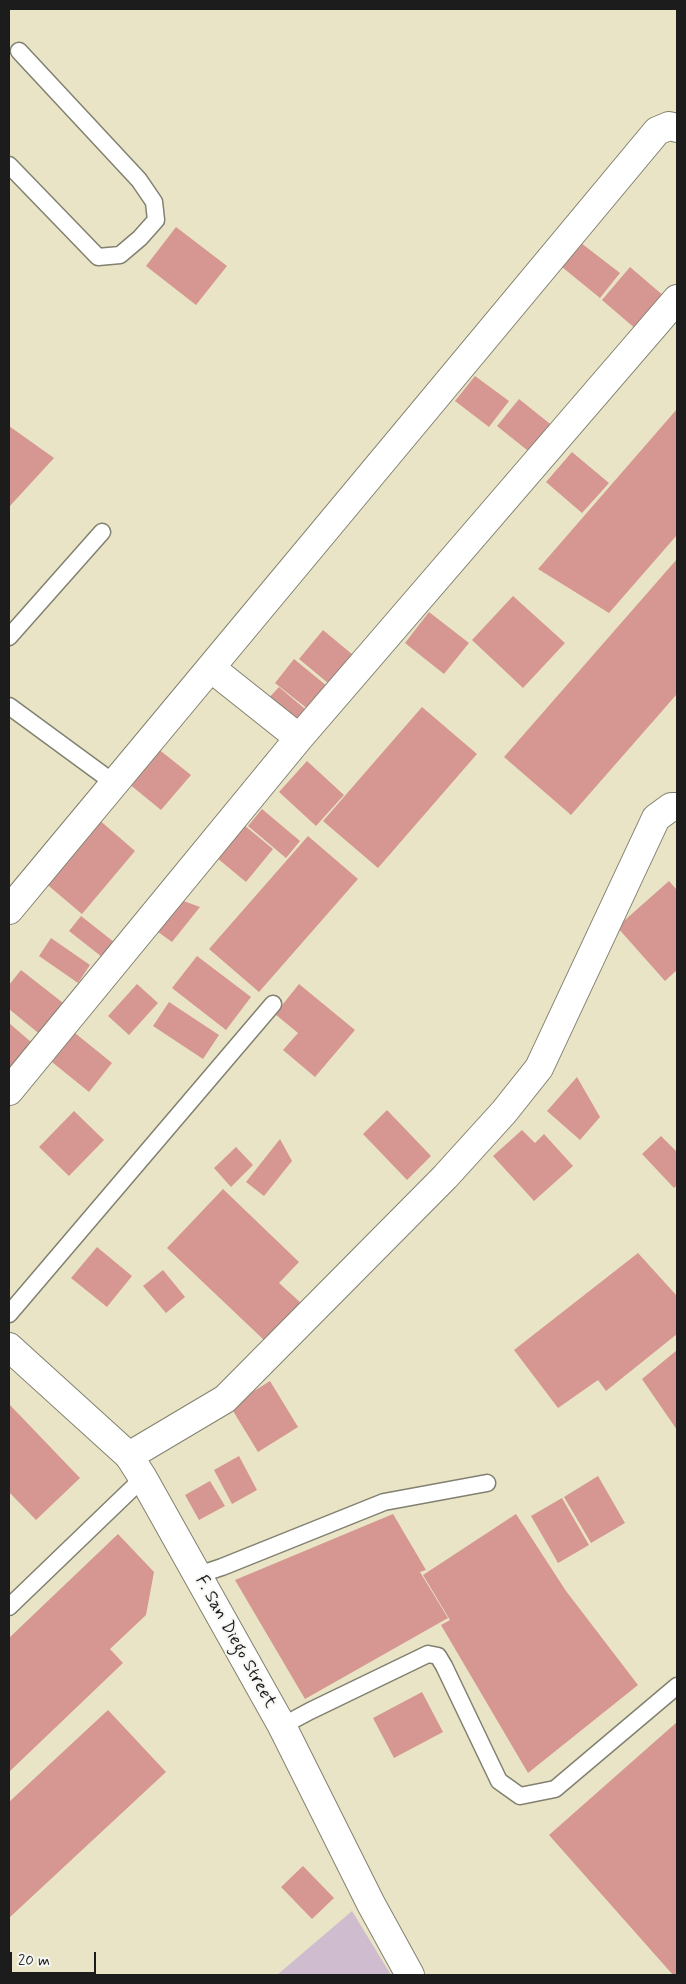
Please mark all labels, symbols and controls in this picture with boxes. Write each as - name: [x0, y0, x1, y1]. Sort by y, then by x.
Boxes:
- street label: F. San Diego Street: [190, 1572, 280, 1712]
- scale bar: [12, 1942, 99, 1974]
- text: 20 m: [18, 1951, 50, 1971]

